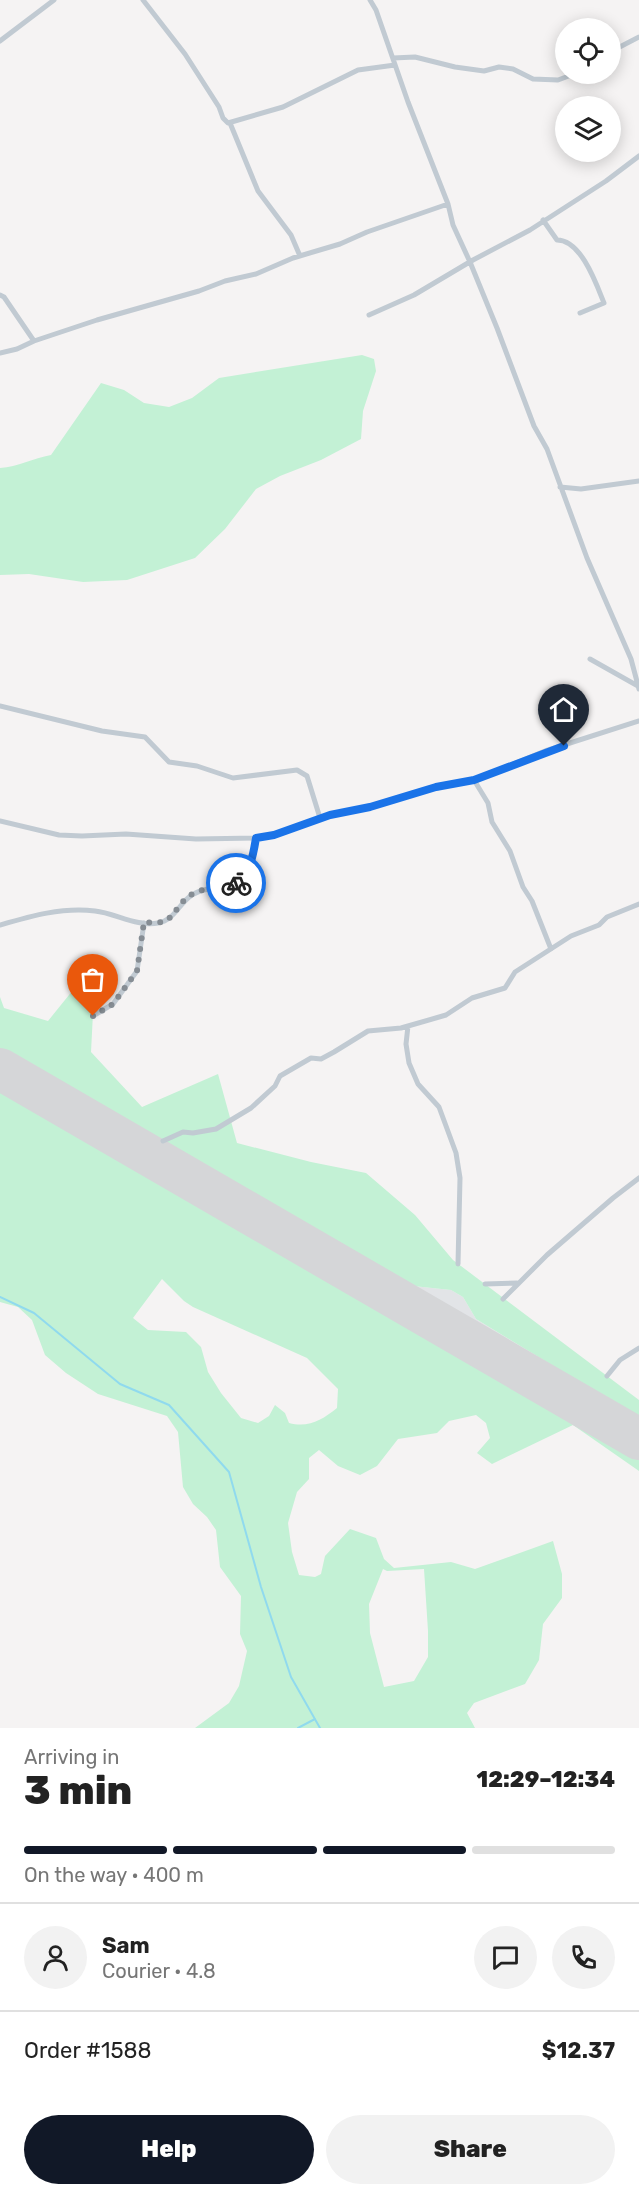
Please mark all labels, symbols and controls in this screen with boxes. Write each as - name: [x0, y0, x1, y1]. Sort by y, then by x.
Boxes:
- map controls: [555, 18, 621, 162]
- button: locate: [555, 18, 621, 84]
- button: layers: [555, 96, 621, 162]
- pin: [538, 684, 589, 746]
- icon: home: [547, 693, 580, 726]
- courier: [206, 853, 266, 913]
- icon: bike: [220, 867, 253, 900]
- pin: [67, 954, 118, 1016]
- icon: bag: [76, 963, 109, 996]
- text: Arriving in: [24, 1745, 119, 1769]
- text: 12:29–12:34: [477, 1766, 615, 1793]
- text: 3 min: [24, 1768, 132, 1814]
- text: On the way · 400 m: [24, 1863, 204, 1887]
- button: person: [24, 1926, 87, 1989]
- button: chat: [474, 1926, 537, 1989]
- button: phone: [552, 1926, 615, 1989]
- text: Sam: [102, 1932, 150, 1959]
- text: Courier · 4.8: [102, 1959, 216, 1983]
- text: Order #1588: [24, 2037, 152, 2064]
- text: $12.37: [542, 2037, 615, 2064]
- button: Help: [24, 2115, 314, 2184]
- button: Share: [326, 2115, 615, 2184]

